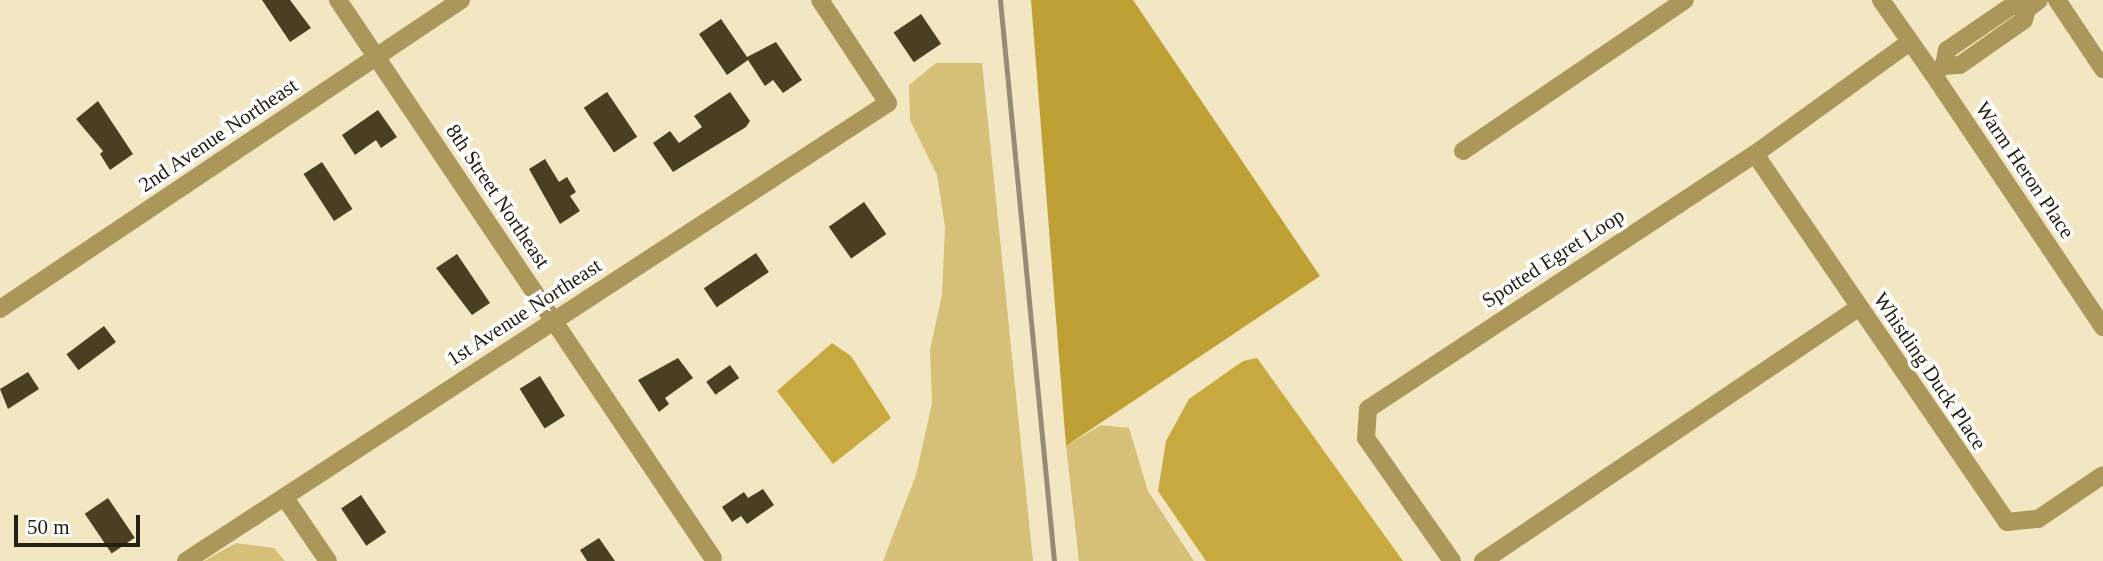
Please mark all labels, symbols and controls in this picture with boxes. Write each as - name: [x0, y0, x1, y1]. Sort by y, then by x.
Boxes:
- street label: 2nd Avenue Northeast: [133, 72, 303, 198]
- street label: Warm Heron Place: [1970, 97, 2080, 243]
- street label: 8th Street Northeast: [441, 119, 555, 273]
- street label: Spotted Egret Loop: [1477, 203, 1629, 313]
- street label: 1st Avenue Northeast: [441, 252, 607, 372]
- street label: Whistling Duck Place: [1868, 288, 1992, 454]
- scale bar: [18, 502, 144, 546]
- text: 50 m: [27, 515, 70, 539]

